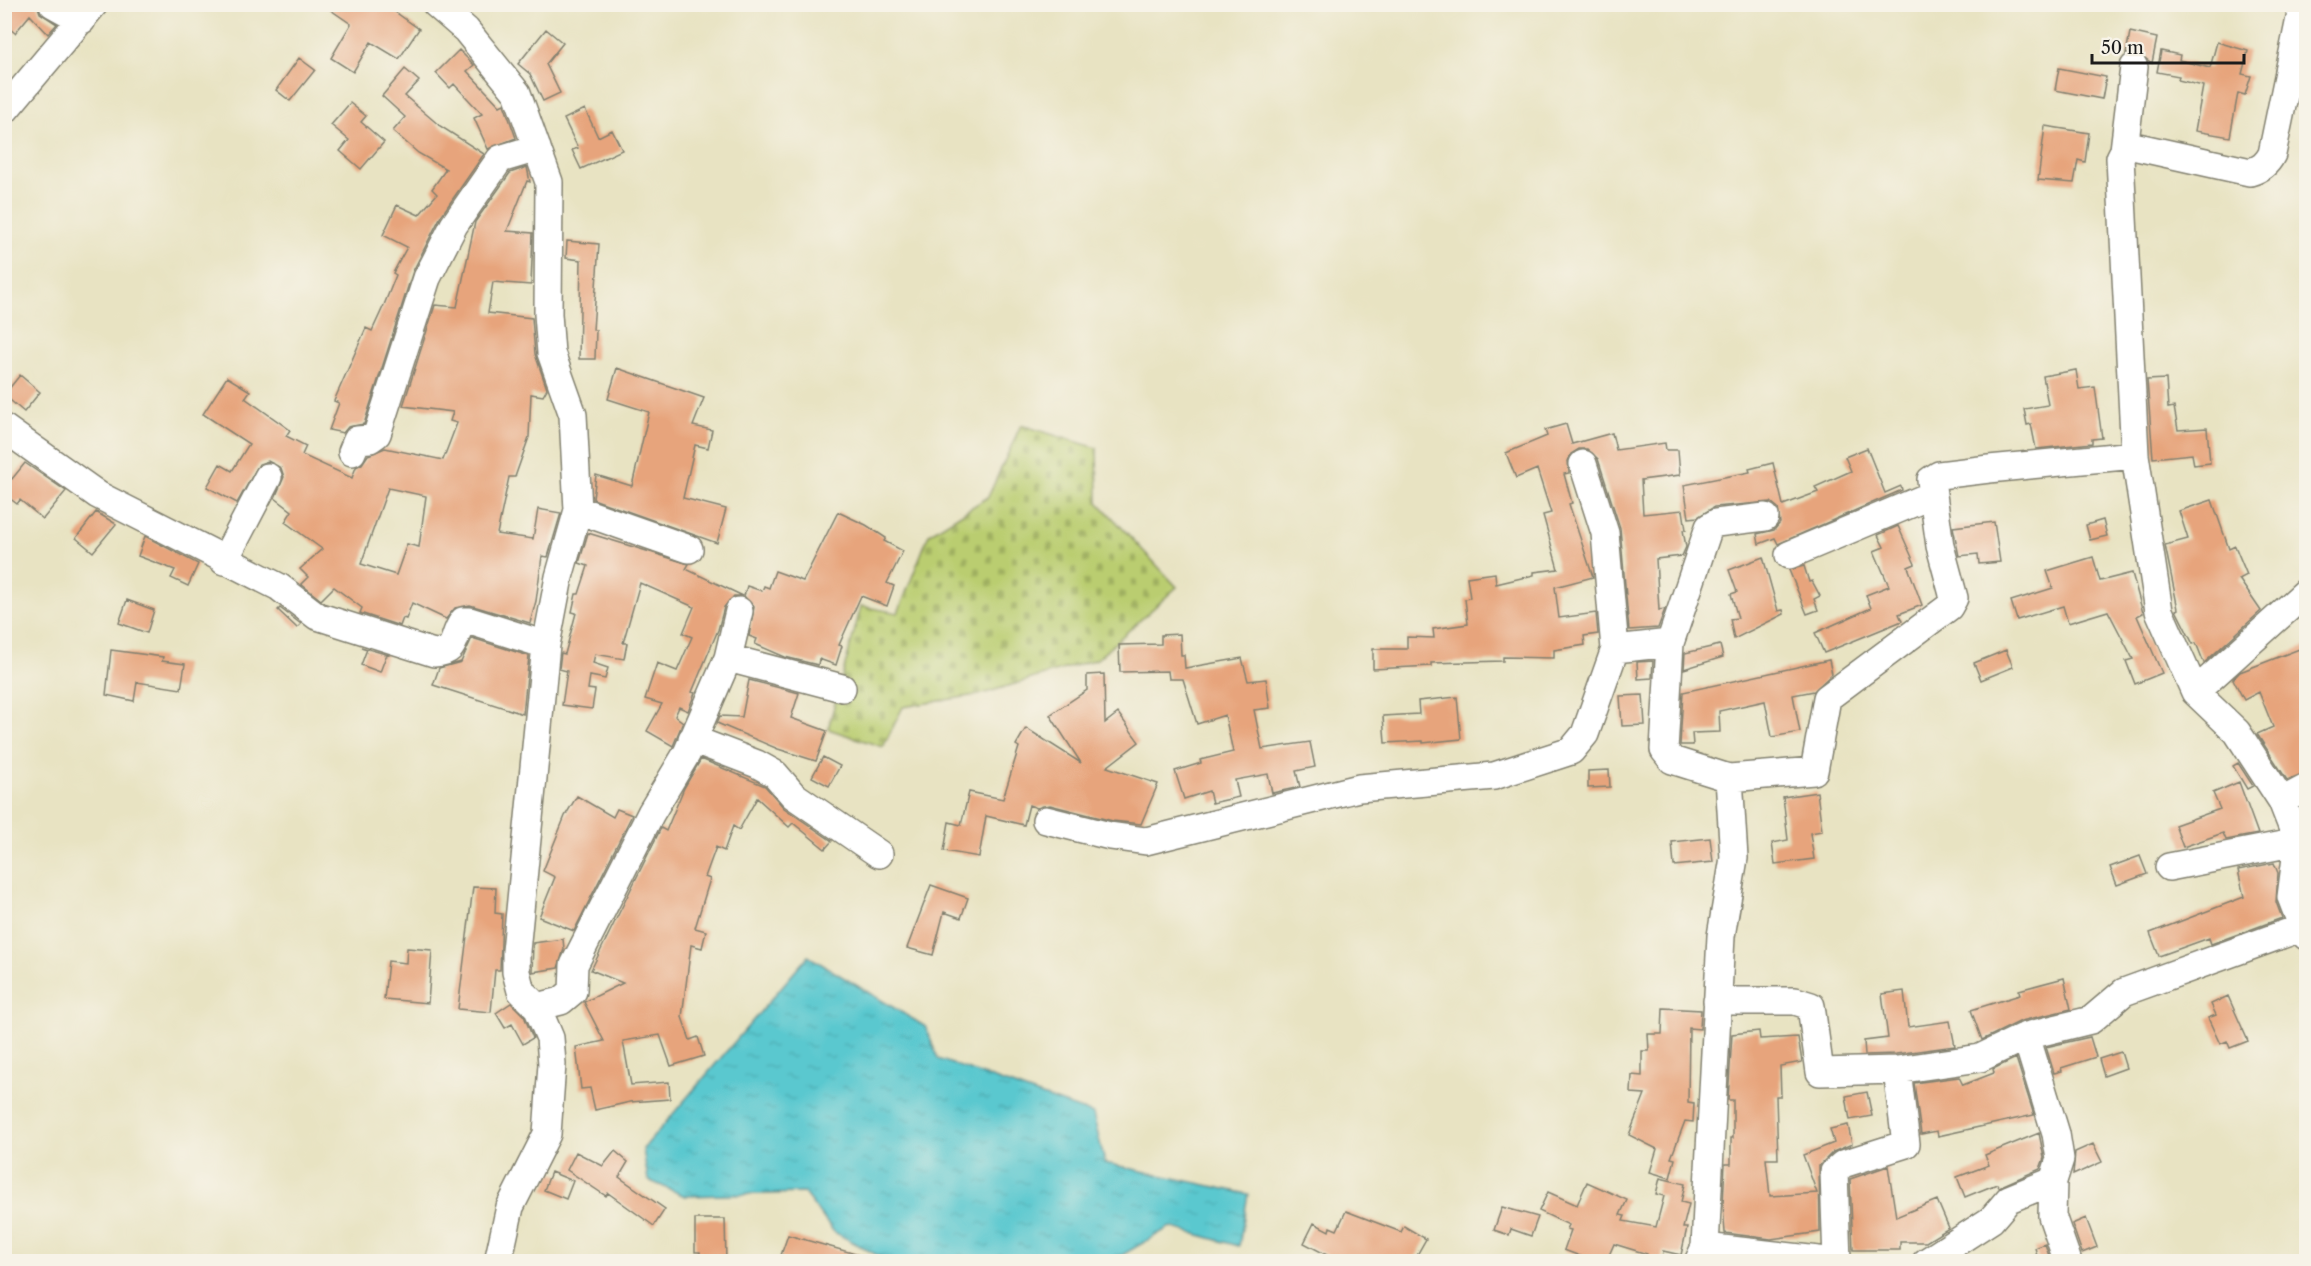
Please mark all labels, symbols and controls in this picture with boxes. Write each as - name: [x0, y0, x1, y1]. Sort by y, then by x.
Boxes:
- scale bar: [2092, 27, 2244, 65]
- text: 50 m: [2101, 37, 2144, 59]

